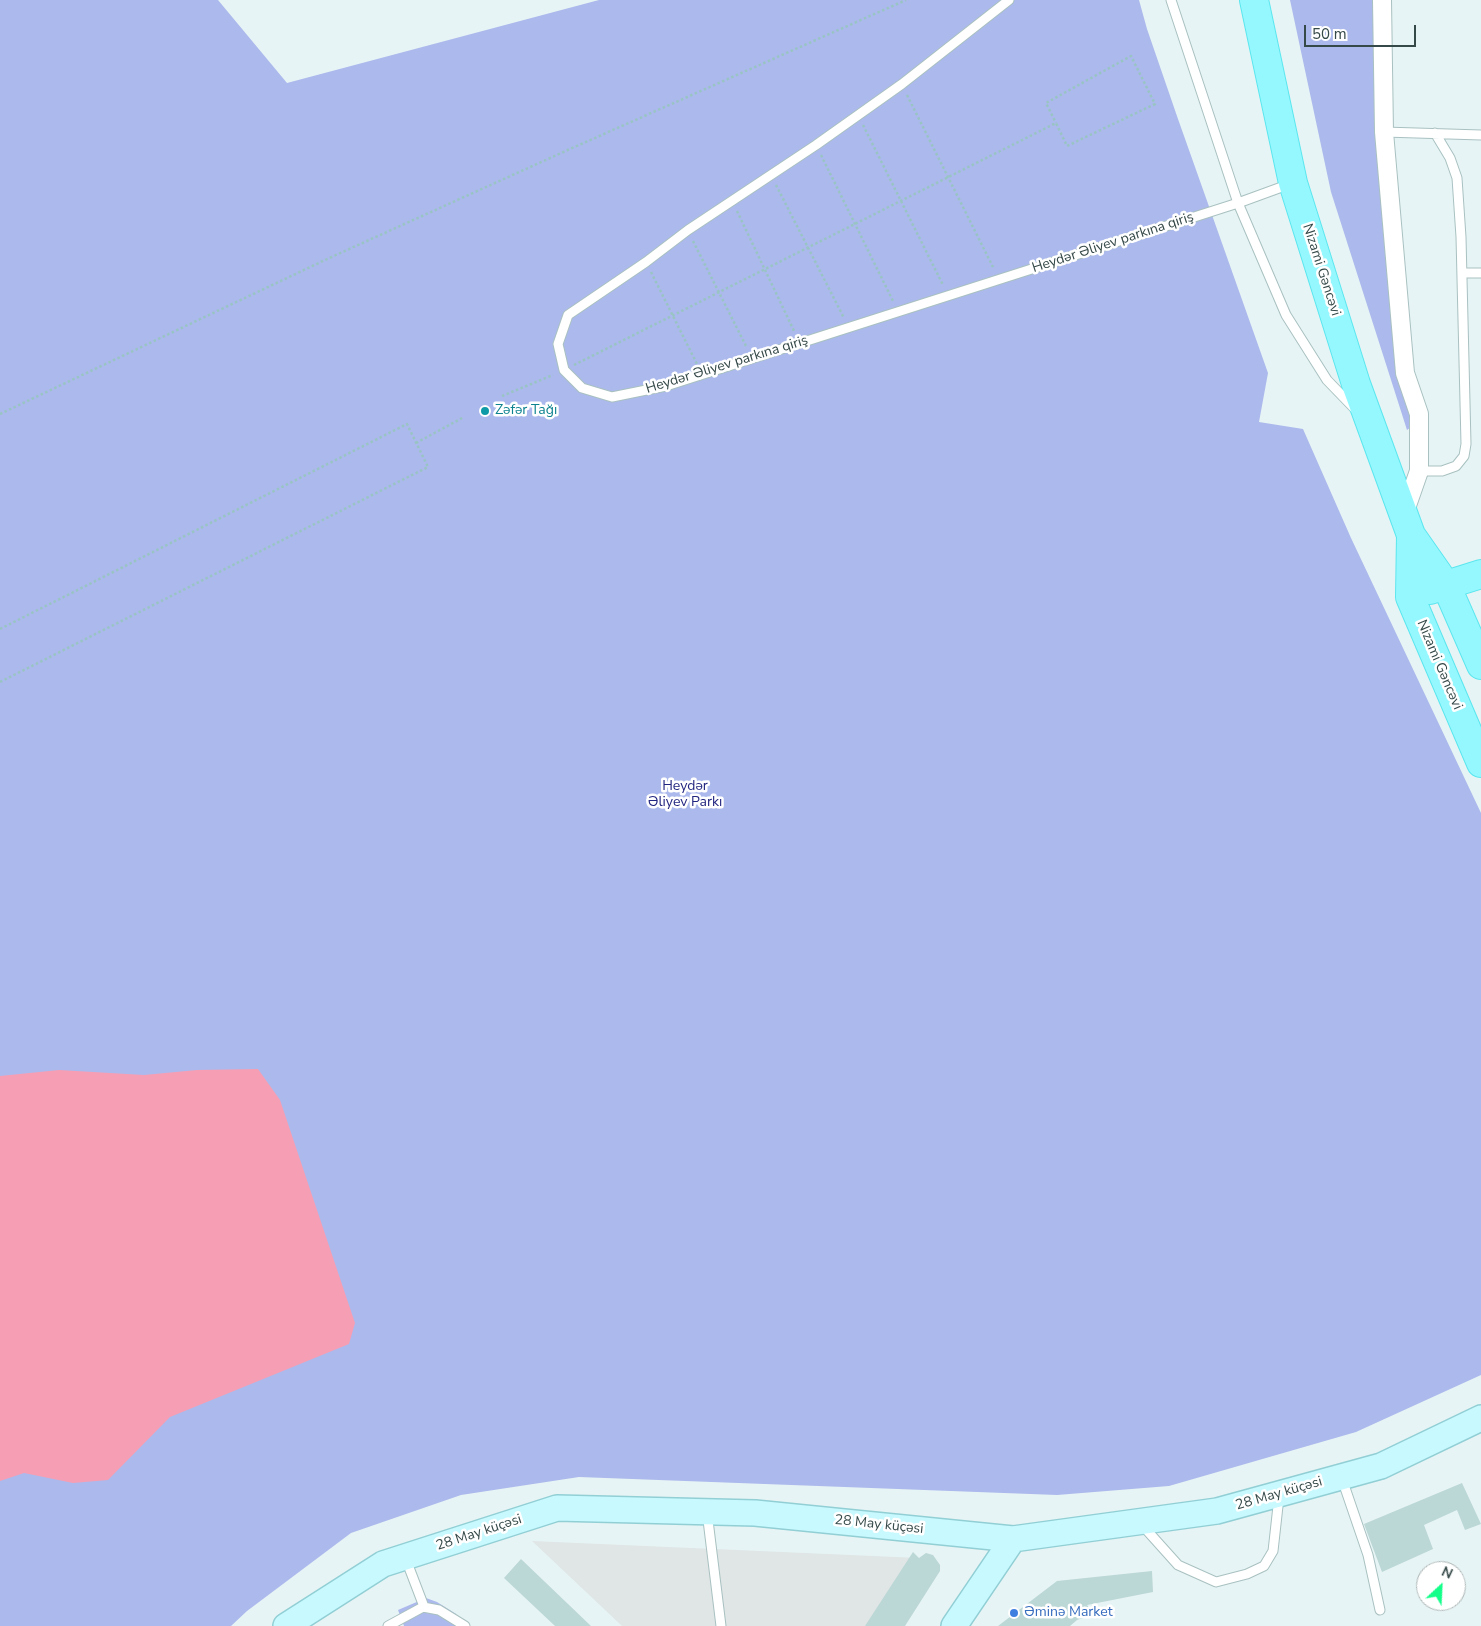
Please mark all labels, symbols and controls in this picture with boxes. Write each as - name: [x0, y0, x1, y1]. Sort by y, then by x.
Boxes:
- scale bar: [1306, 15, 1418, 47]
- text: 50 m: [1312, 24, 1347, 44]
- street label: Heydər Əliyev parkına qiriş: [1030, 209, 1196, 277]
- street label: Nizami Gəncəvi: [1298, 222, 1344, 318]
- street label: Heydər Əliyev parkına qiriş: [644, 332, 810, 398]
- place label: Zəfər Tağı: [495, 403, 557, 419]
- marker: Zəfər Tağı: [479, 405, 491, 417]
- street label: Nizami Gəncəvi: [1413, 618, 1465, 712]
- park label: Heydər Əliyev Parkı: [648, 779, 722, 812]
- street label: 28 May küçəsi: [1234, 1474, 1324, 1514]
- street label: 28 May küçəsi: [434, 1511, 524, 1555]
- street label: 28 May küçəsi: [834, 1512, 924, 1538]
- north arrow: [1416, 1561, 1466, 1611]
- text: N: [1438, 1562, 1456, 1584]
- place label: Əminə Market: [1024, 1605, 1113, 1621]
- marker: Əminə Market: [1008, 1607, 1020, 1619]

